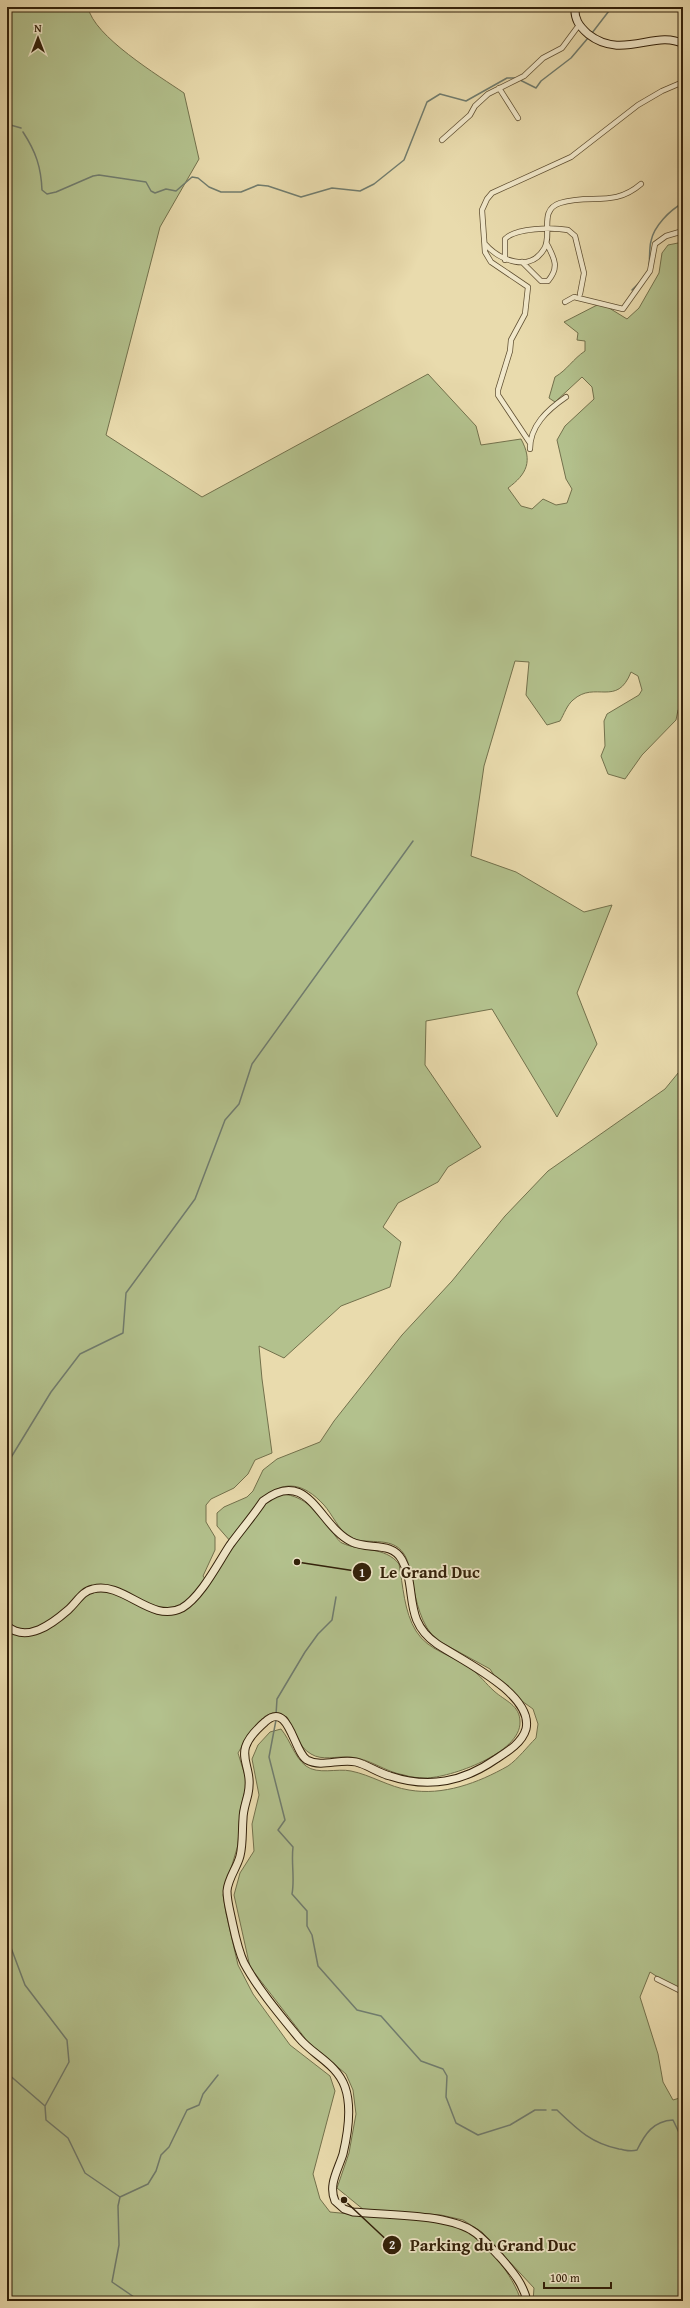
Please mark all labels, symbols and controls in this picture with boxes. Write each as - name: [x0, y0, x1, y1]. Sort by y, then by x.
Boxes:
- north arrow: [18, 18, 58, 58]
- text: N: [34, 20, 42, 36]
- callout: Le Grand Duc: [352, 1558, 488, 1587]
- text: Le Grand Duc: [380, 1559, 480, 1584]
- text: 1: [359, 1564, 365, 1581]
- callout: Parking du Grand Duc: [382, 2231, 584, 2260]
- text: Parking du Grand Duc: [410, 2232, 576, 2257]
- text: 2: [389, 2236, 395, 2253]
- scale bar: [544, 2264, 611, 2290]
- text: 100 m: [550, 2269, 580, 2286]

